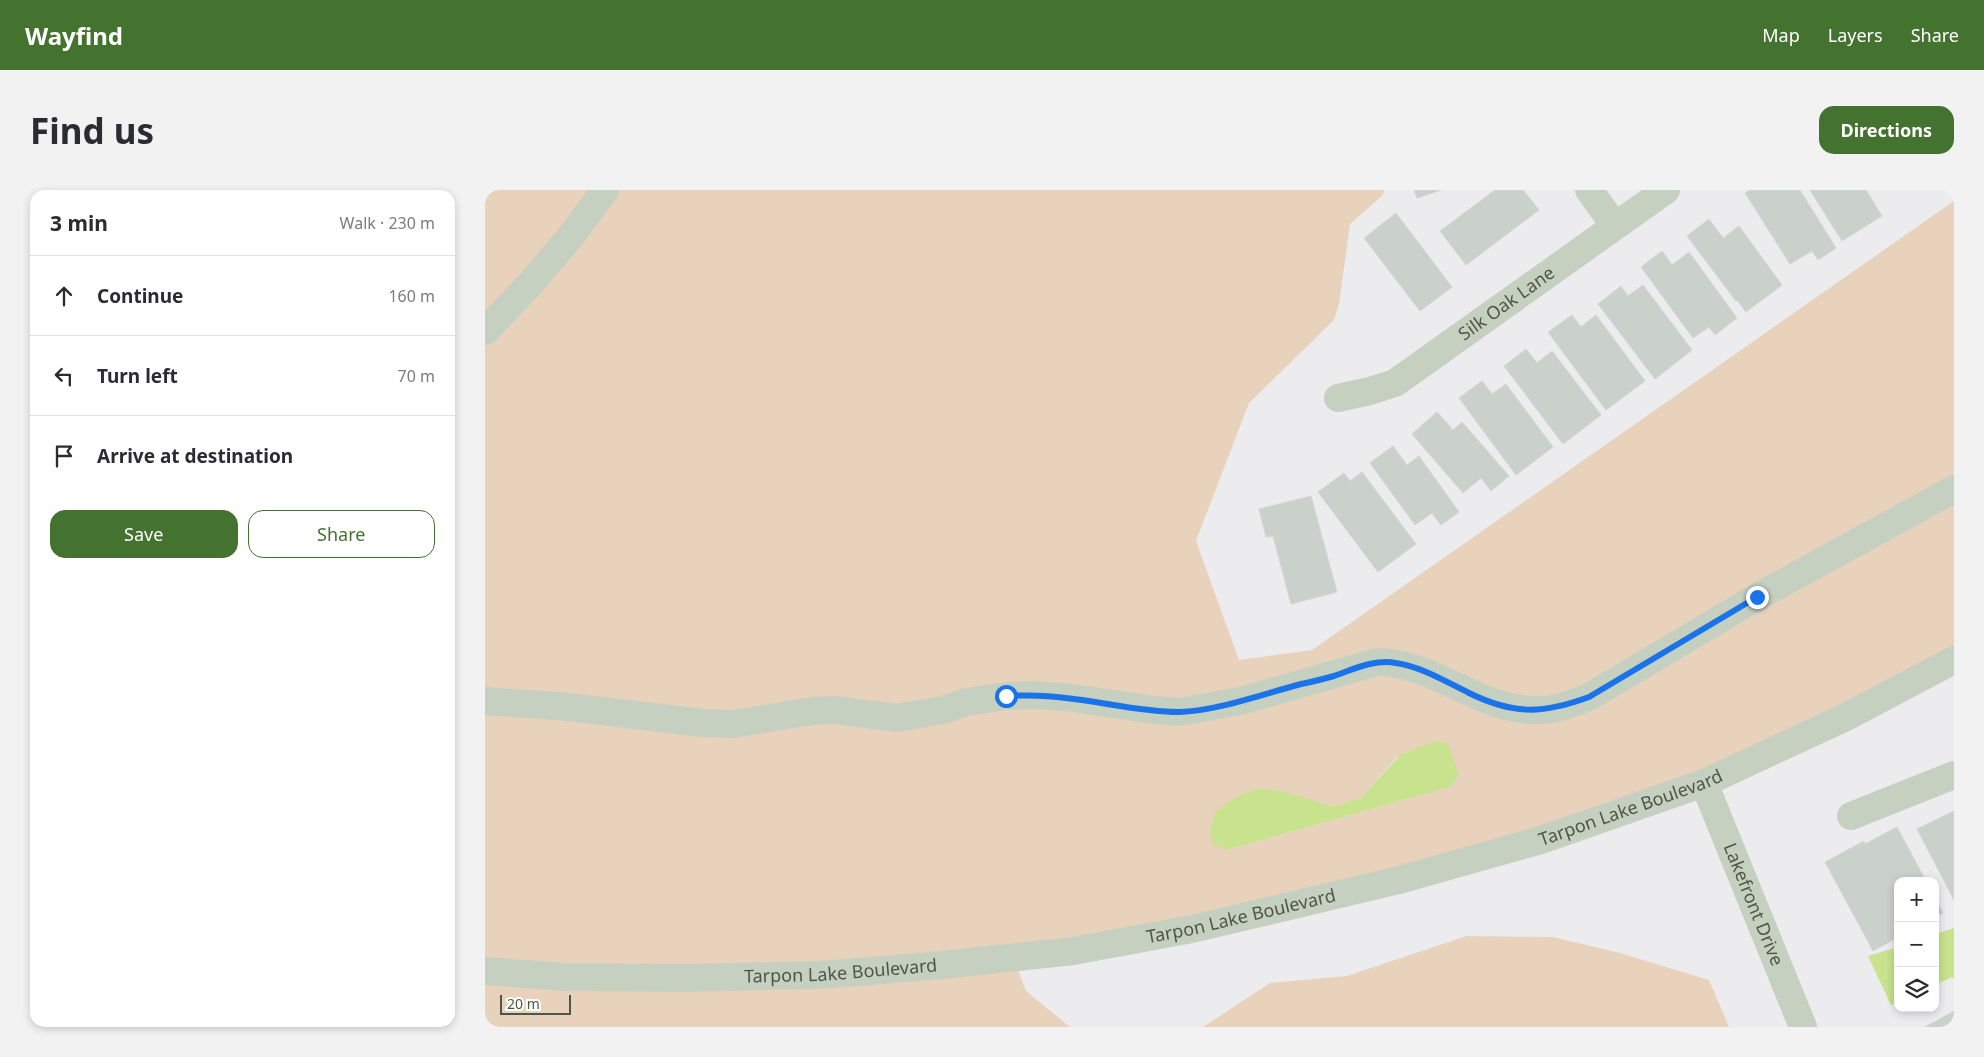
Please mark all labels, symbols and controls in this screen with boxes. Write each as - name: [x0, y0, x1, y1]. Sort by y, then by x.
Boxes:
- text: Wayfind: [25, 19, 123, 52]
- text: Map: [1762, 23, 1800, 47]
- text: Layers: [1828, 23, 1883, 47]
- text: Share: [1911, 23, 1959, 47]
- button: Directions: [1819, 106, 1954, 154]
- text: Find us: [30, 107, 154, 154]
- text: 3 min: [50, 209, 108, 237]
- text: Walk · 230 m: [340, 212, 435, 234]
- street label: Silk Oak Lane: [1453, 260, 1559, 345]
- icon: ahead: [50, 282, 78, 310]
- text: Continue: [97, 283, 183, 309]
- text: 160 m: [388, 285, 435, 307]
- icon: left: [50, 362, 78, 390]
- text: Turn left: [97, 363, 178, 389]
- text: 70 m: [398, 365, 435, 387]
- icon: arrive: [50, 442, 78, 470]
- text: Arrive at destination: [97, 443, 293, 469]
- button: Save: [50, 510, 238, 558]
- button: Share: [248, 510, 435, 558]
- route end: [1746, 586, 1769, 609]
- route start: [995, 685, 1018, 708]
- street label: Tarpon Lake Boulevard: [1535, 763, 1726, 851]
- street label: Lakefront Drive: [1719, 839, 1790, 969]
- map controls: [1894, 877, 1939, 1012]
- button: +: [1894, 877, 1939, 922]
- street label: Tarpon Lake Boulevard: [1144, 882, 1338, 948]
- button: −: [1894, 922, 1939, 967]
- street label: Tarpon Lake Boulevard: [744, 952, 938, 988]
- button: layers: [1894, 967, 1939, 1012]
- scale bar: [500, 992, 571, 1015]
- text: 20 m: [507, 994, 540, 1013]

